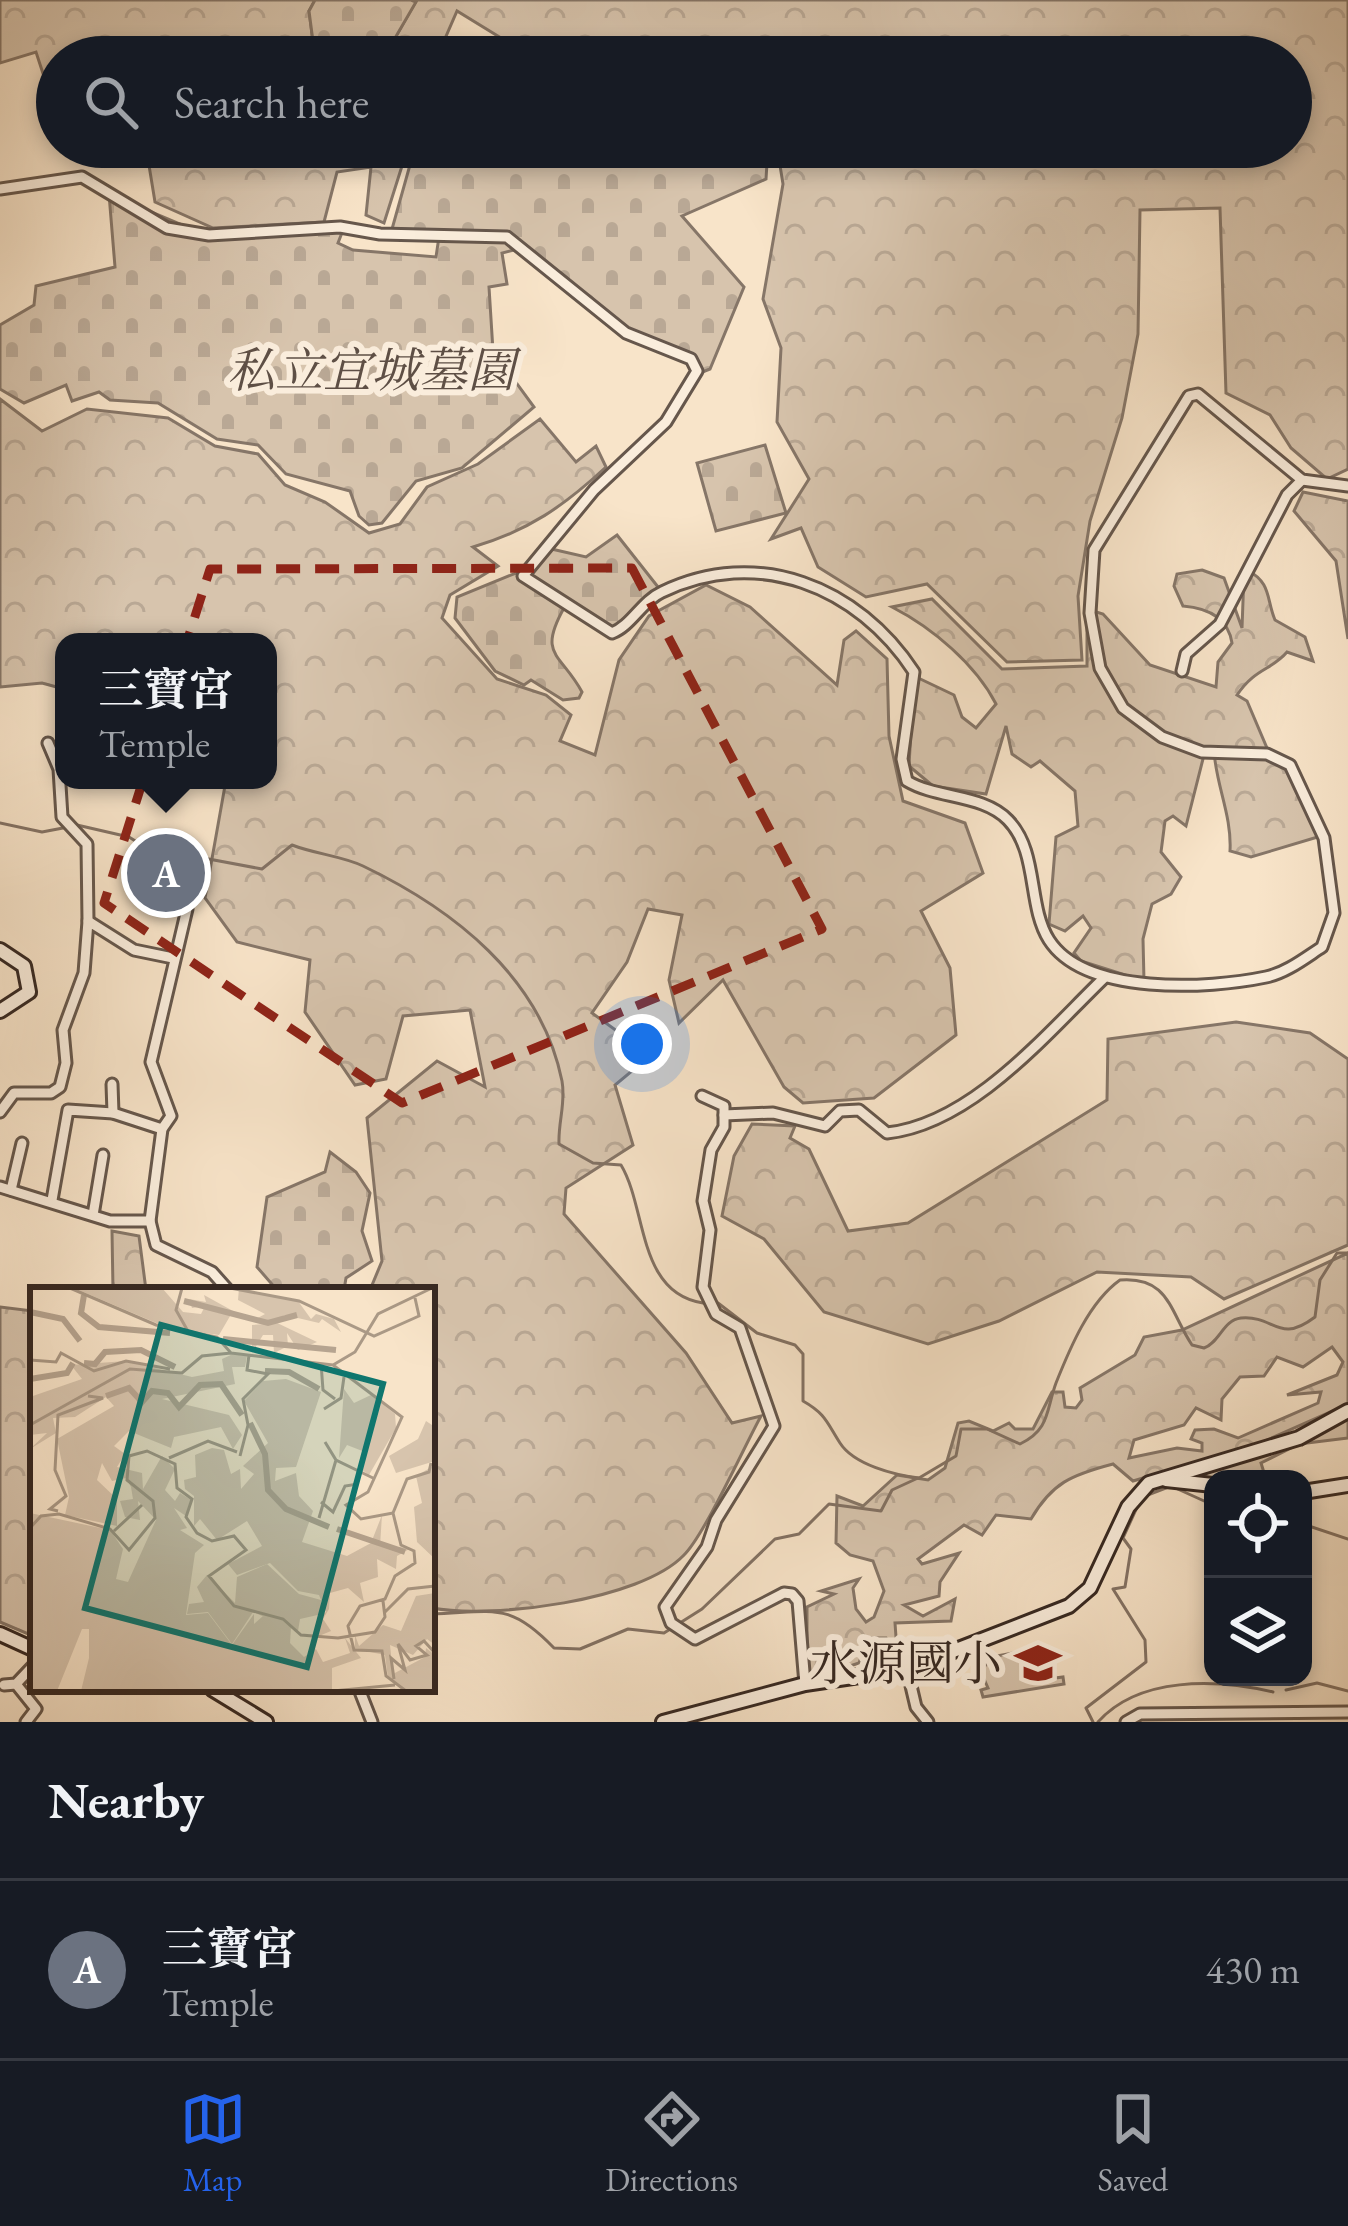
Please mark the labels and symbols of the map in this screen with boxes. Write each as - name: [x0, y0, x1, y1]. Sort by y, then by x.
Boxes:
- park label: 私立宜城墓園: [227, 339, 522, 401]
- pin: A: [127, 828, 205, 918]
- your location: [612, 1014, 672, 1074]
- inset map: [30, 1287, 435, 1692]
- place label: 水源國小: [810, 1632, 1002, 1694]
- school or university icon: 水源國小: [1013, 1638, 1063, 1688]

